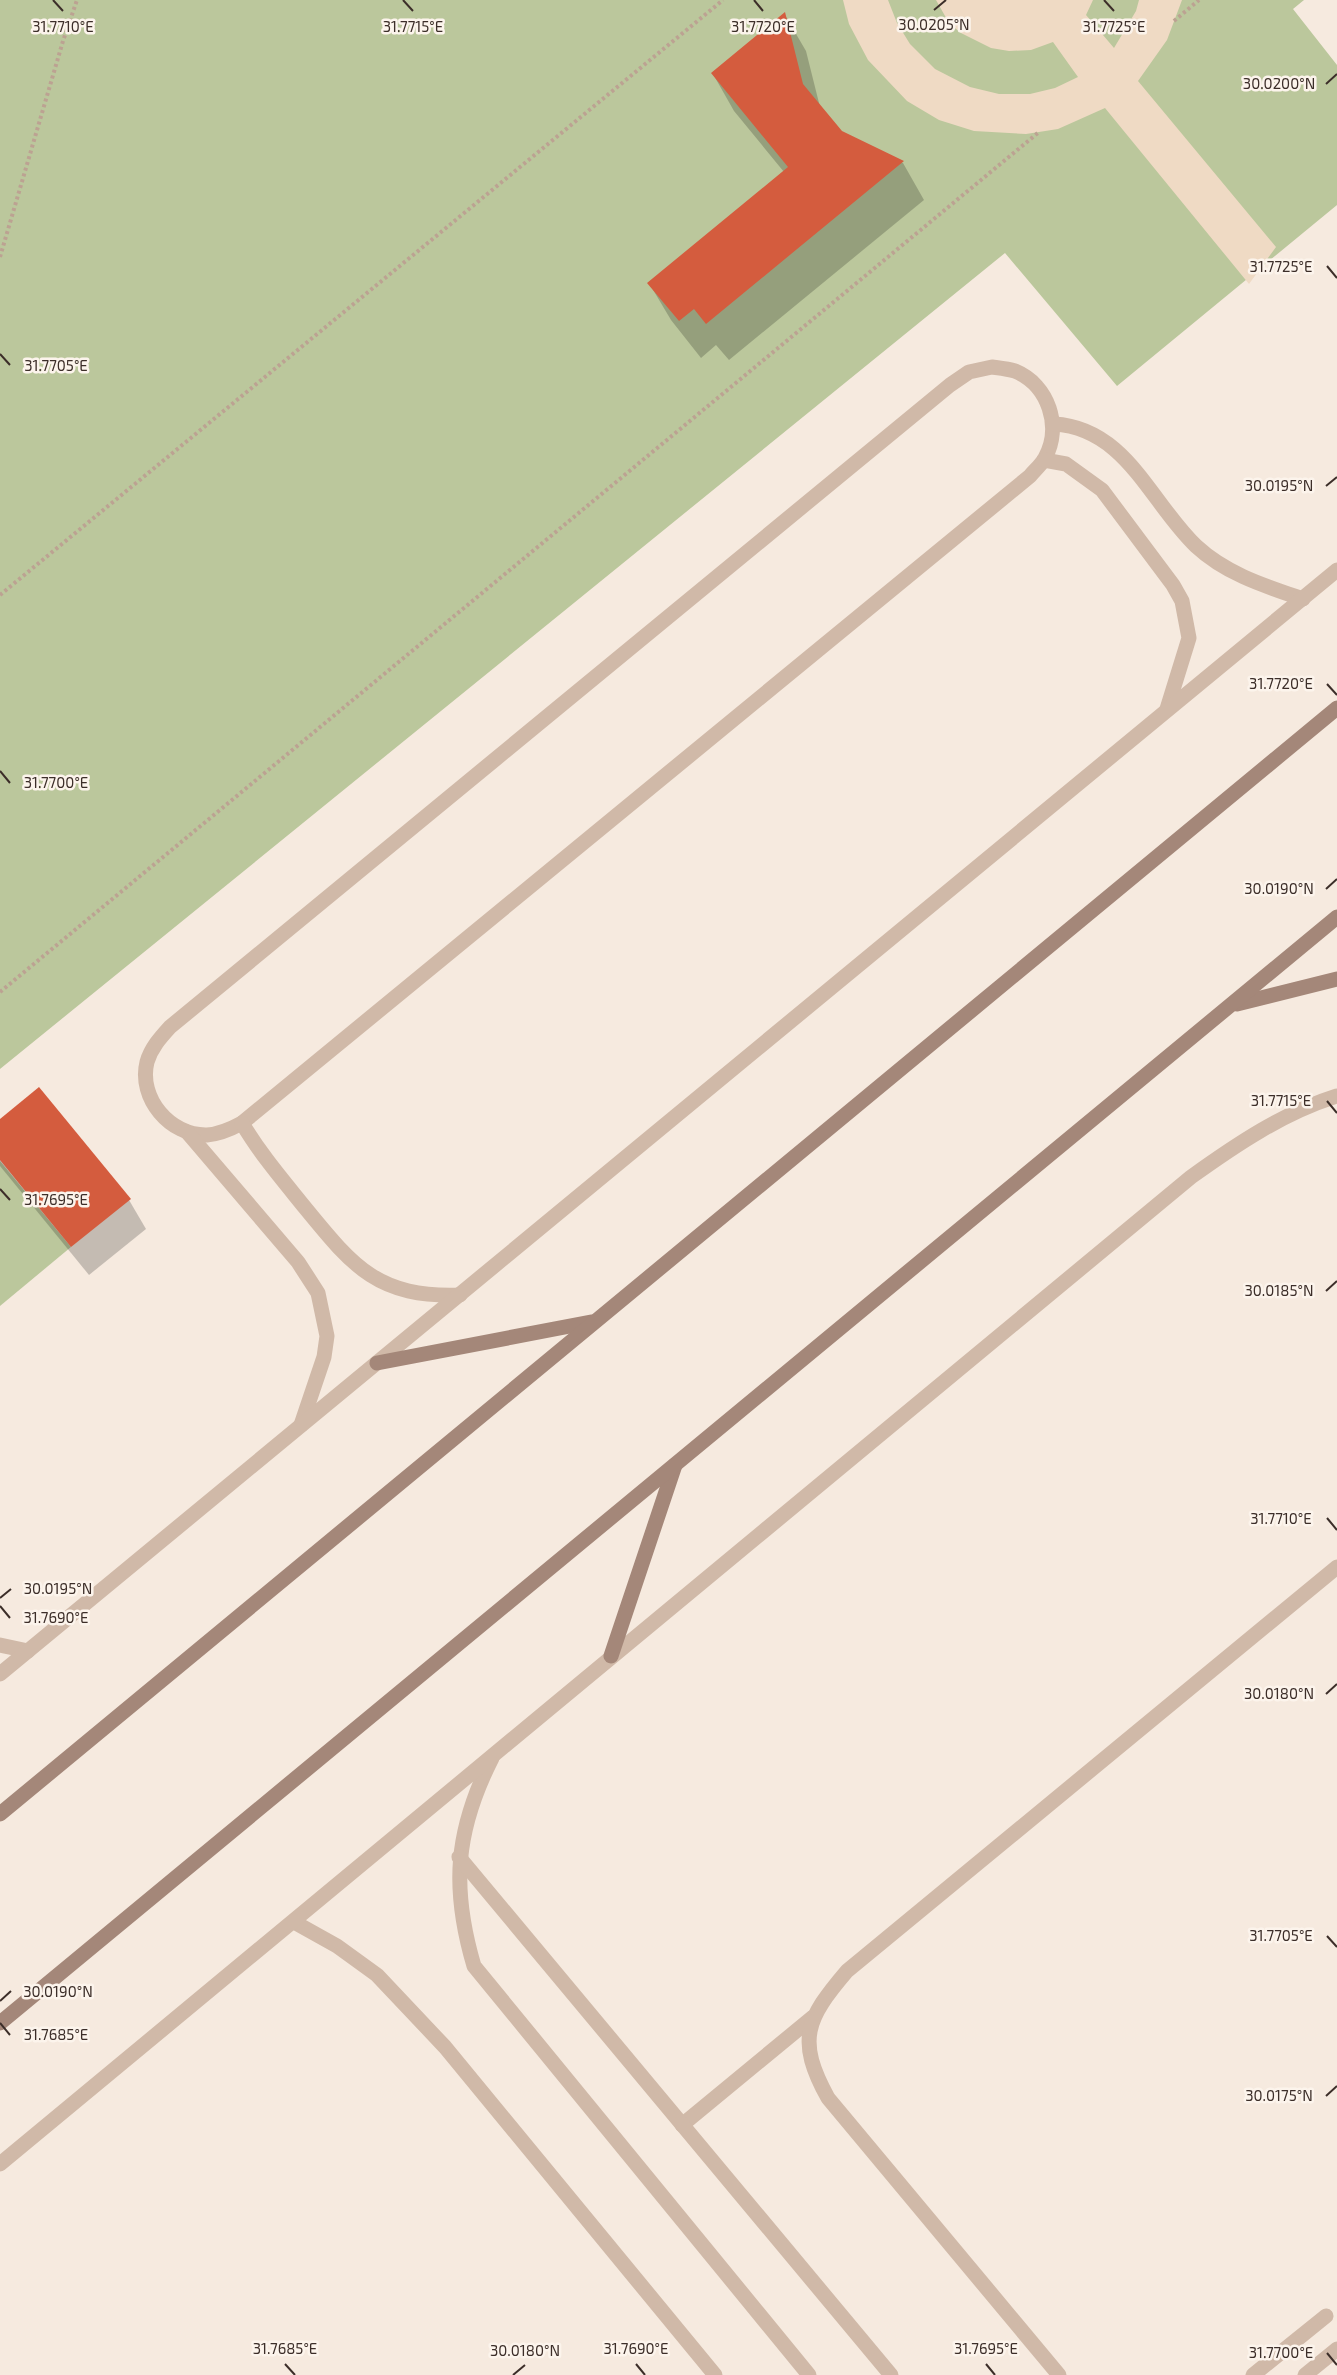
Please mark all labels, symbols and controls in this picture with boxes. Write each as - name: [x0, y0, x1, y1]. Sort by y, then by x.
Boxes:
- text: 30.0205°N: [898, 15, 970, 33]
- text: 31.7710°E: [32, 17, 94, 35]
- text: 31.7715°E: [383, 17, 443, 35]
- text: 31.7720°E: [731, 17, 795, 35]
- text: 31.7725°E: [1083, 17, 1145, 35]
- text: 30.0200°N: [1243, 74, 1315, 92]
- text: 31.7725°E: [1250, 257, 1312, 275]
- text: 31.7705°E: [24, 356, 88, 374]
- text: 30.0195°N: [1245, 476, 1313, 494]
- text: 31.7720°E: [1249, 674, 1313, 692]
- text: 31.7700°E: [24, 773, 88, 791]
- text: 30.0190°N: [1244, 879, 1314, 897]
- text: 31.7715°E: [1251, 1091, 1311, 1109]
- text: 31.7695°E: [24, 1190, 88, 1208]
- text: 30.0185°N: [1244, 1281, 1314, 1299]
- text: 31.7710°E: [1250, 1509, 1312, 1527]
- text: 30.0195°N: [24, 1579, 92, 1597]
- text: 31.7690°E: [24, 1608, 88, 1626]
- text: 30.0180°N: [1244, 1684, 1314, 1702]
- text: 31.7705°E: [1249, 1926, 1313, 1944]
- text: 30.0190°N: [23, 1982, 93, 2000]
- text: 31.7685°E: [24, 2025, 88, 2043]
- text: 30.0175°N: [1245, 2086, 1313, 2104]
- text: 31.7685°E: [253, 2339, 317, 2357]
- text: 31.7690°E: [604, 2339, 668, 2357]
- text: 31.7695°E: [954, 2339, 1018, 2357]
- text: 30.0180°N: [490, 2341, 560, 2359]
- text: 31.7700°E: [1249, 2343, 1313, 2361]

